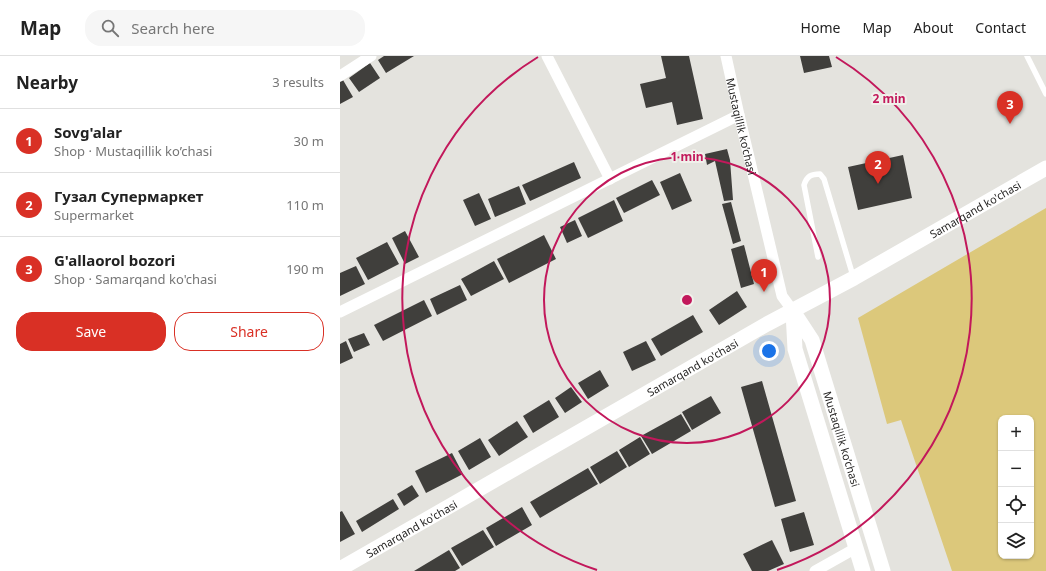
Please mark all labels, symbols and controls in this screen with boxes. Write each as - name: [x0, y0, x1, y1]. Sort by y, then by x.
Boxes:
- search box: [85, 10, 365, 46]
- text: Map: [20, 15, 61, 41]
- icon: search: [99, 17, 121, 39]
- text: Search here: [131, 18, 215, 38]
- text: Home: [801, 18, 840, 37]
- text: Map: [862, 18, 892, 37]
- text: About: [914, 18, 953, 37]
- text: Contact: [975, 18, 1026, 37]
- text: Nearby: [16, 71, 78, 94]
- text: 3 results: [272, 73, 324, 91]
- street label: Mustaqillik ko’chasi: [723, 76, 760, 176]
- text: 2 min: [872, 90, 906, 107]
- pin: 3: [997, 91, 1023, 124]
- text: Sovg'alar: [54, 122, 122, 142]
- text: 1: [25, 132, 33, 150]
- text: 30 m: [294, 132, 324, 150]
- text: Shop · Mustaqillik ko’chasi: [54, 142, 212, 160]
- text: 1 min: [670, 148, 704, 165]
- pin: 2: [865, 151, 891, 184]
- street label: Samarqand ko'chasi: [926, 177, 1023, 241]
- text: Гузал Супермаркет: [54, 186, 203, 206]
- text: 2: [25, 196, 33, 214]
- text: 110 m: [286, 196, 324, 214]
- text: Supermarket: [54, 206, 134, 224]
- text: G'allaorol bozori: [54, 250, 175, 270]
- pin: 1: [751, 259, 777, 292]
- text: 3: [25, 260, 33, 278]
- text: 190 m: [286, 260, 324, 278]
- text: Shop · Samarqand ko'chasi: [54, 270, 217, 288]
- centre of rings: [680, 293, 694, 307]
- button: Save: [16, 312, 166, 351]
- button: Share: [174, 312, 324, 351]
- street label: Samarqand ko'chasi: [644, 335, 741, 399]
- your location: [759, 341, 779, 361]
- street label: Mustaqillik ko’chasi: [821, 389, 864, 488]
- map controls: [998, 415, 1034, 559]
- button: +: [998, 415, 1034, 451]
- button: −: [998, 451, 1034, 487]
- button: locate: [998, 487, 1034, 523]
- street label: Samarqand ko'chasi: [363, 496, 460, 560]
- button: layers: [998, 523, 1034, 559]

